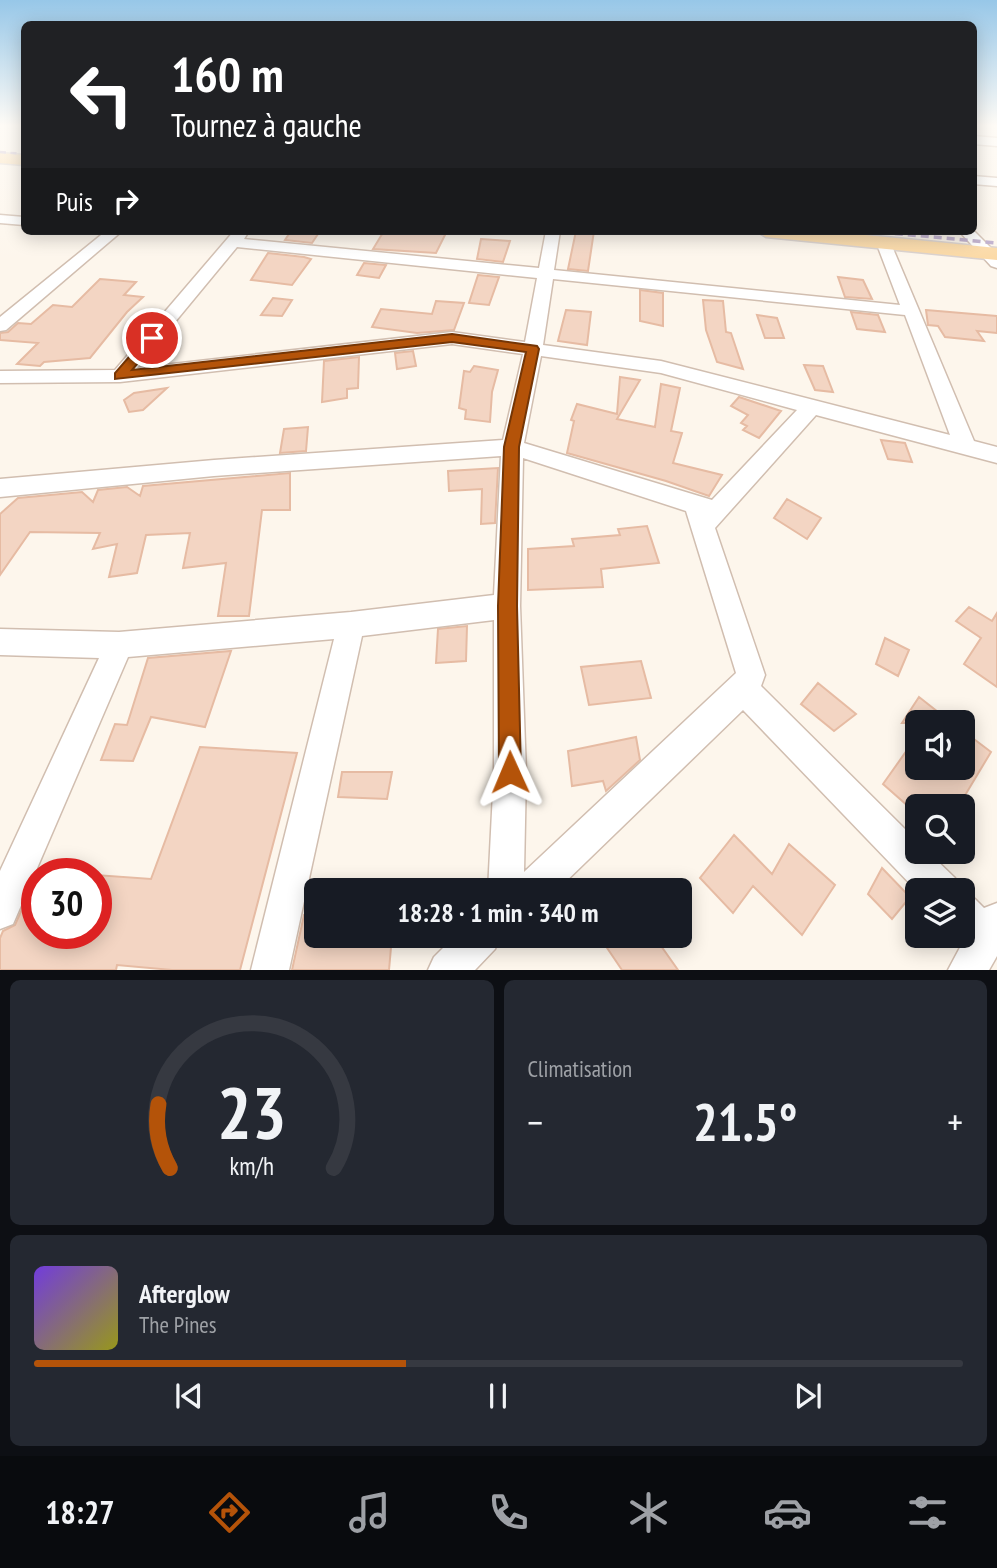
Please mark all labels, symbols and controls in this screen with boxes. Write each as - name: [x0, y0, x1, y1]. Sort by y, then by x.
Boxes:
- text: 160 m: [171, 42, 284, 106]
- icon: left: [56, 49, 147, 140]
- text: Tournez à gauche: [171, 104, 362, 146]
- icon: right: [107, 182, 145, 220]
- text: Puis: [56, 185, 93, 218]
- pin: [122, 308, 182, 368]
- icon: arrive: [133, 319, 171, 357]
- map controls: [905, 710, 975, 948]
- button: sound: [905, 710, 975, 780]
- position arrow: [473, 735, 547, 809]
- button: search: [905, 794, 975, 864]
- speed limit sign: 30: [21, 858, 112, 949]
- button: layers: [905, 878, 975, 948]
- text: 18:28 · 1 min · 340 m: [398, 896, 598, 929]
- text: Climatisation: [528, 1054, 632, 1083]
- text: 23: [217, 1065, 287, 1159]
- text: 21.5°: [693, 1088, 798, 1155]
- text: −: [528, 1097, 543, 1146]
- text: +: [947, 1097, 963, 1146]
- text: km/h: [230, 1150, 274, 1182]
- text: Afterglow: [139, 1277, 230, 1310]
- text: The Pines: [139, 1310, 217, 1339]
- icon: previous: [170, 1377, 208, 1415]
- icon: pause: [479, 1377, 517, 1415]
- icon: next: [789, 1377, 827, 1415]
- icon: directions: [205, 1488, 254, 1537]
- icon: music: [345, 1488, 394, 1537]
- icon: phone: [484, 1488, 533, 1537]
- icon: climate: [624, 1488, 673, 1537]
- icon: car: [763, 1488, 812, 1537]
- icon: filters: [903, 1488, 952, 1537]
- text: 18:27: [45, 1491, 114, 1533]

